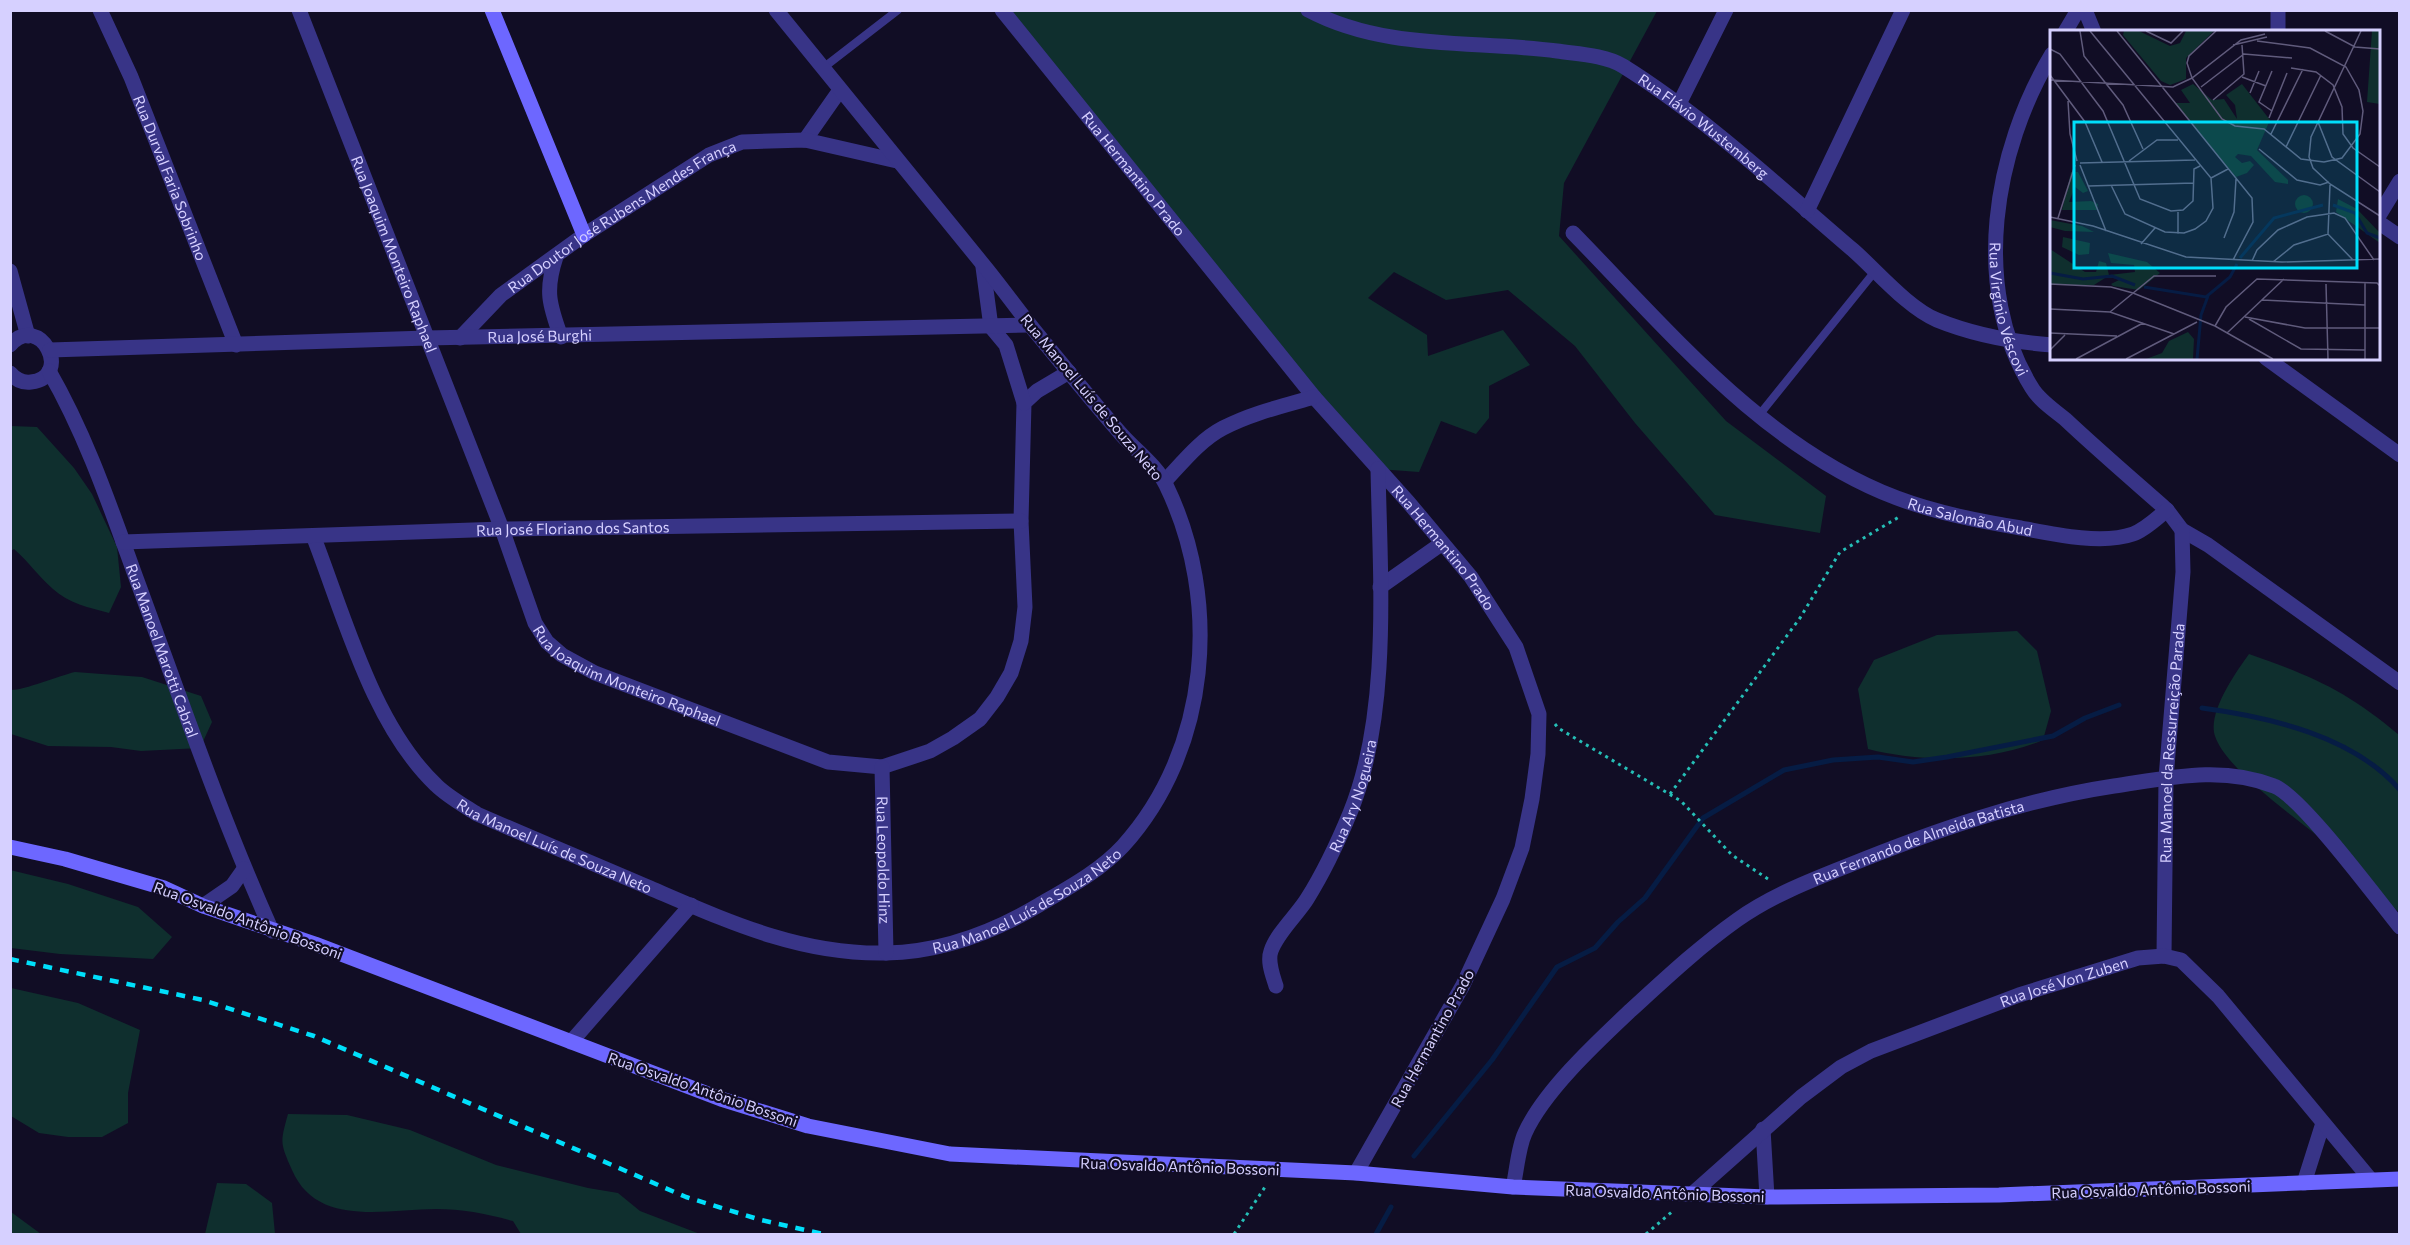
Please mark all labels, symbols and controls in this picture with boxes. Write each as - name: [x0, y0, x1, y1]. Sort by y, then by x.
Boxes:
- inset map: [2050, 30, 2380, 360]
- street label: Rua Flávio Wustemberg: [1635, 70, 1773, 182]
- street label: Rua Durval Faria Sobrinho: [130, 92, 211, 263]
- street label: Rua Hermantino Prado: [1078, 107, 1189, 240]
- street label: Rua Doutor José Rubens Mendes França: [504, 136, 739, 296]
- street label: Rua Joaquim Monteiro Raphael: [348, 153, 441, 355]
- street label: Rua Virgínio Véscovi: [1986, 242, 2032, 379]
- street label: Rua Manoel Luís de Souza Neto: [1017, 310, 1167, 484]
- street label: Rua José Burghi: [487, 325, 592, 346]
- street label: Rua Hermantino Prado: [1388, 481, 1499, 613]
- street label: Rua Salomão Abud: [1905, 494, 2034, 539]
- street label: Rua José Floriano dos Santos: [476, 517, 670, 539]
- street label: Rua Manoel Marotti Cabral: [123, 561, 202, 740]
- street label: Rua Joaquim Monteiro Raphael: [530, 622, 723, 729]
- street label: Rua Manoel da Ressurreição Parada: [2156, 623, 2188, 863]
- street label: Rua Ary Nogueira: [1325, 738, 1380, 855]
- street label: Rua Manoel Luís de Souza Neto: [454, 795, 655, 897]
- street label: Rua Leopoldo Hinz: [874, 796, 894, 924]
- street label: Rua Fernando de Almeida Batista: [1810, 796, 2026, 888]
- street label: Rua Manoel Luís de Souza Neto: [931, 844, 1125, 957]
- street label: Rua Osvaldo Antônio Bossoni: [151, 877, 345, 963]
- street label: Rua José Von Zuben: [1997, 953, 2130, 1010]
- street label: Rua Hermantino Prado: [1387, 966, 1477, 1110]
- street label: Rua Osvaldo Antônio Bossoni: [606, 1048, 800, 1130]
- street label: Rua Osvaldo Antônio Bossoni: [1080, 1154, 1280, 1178]
- street label: Rua Osvaldo Antônio Bossoni: [2051, 1177, 2251, 1201]
- street label: Rua Osvaldo Antônio Bossoni: [1565, 1181, 1765, 1205]

